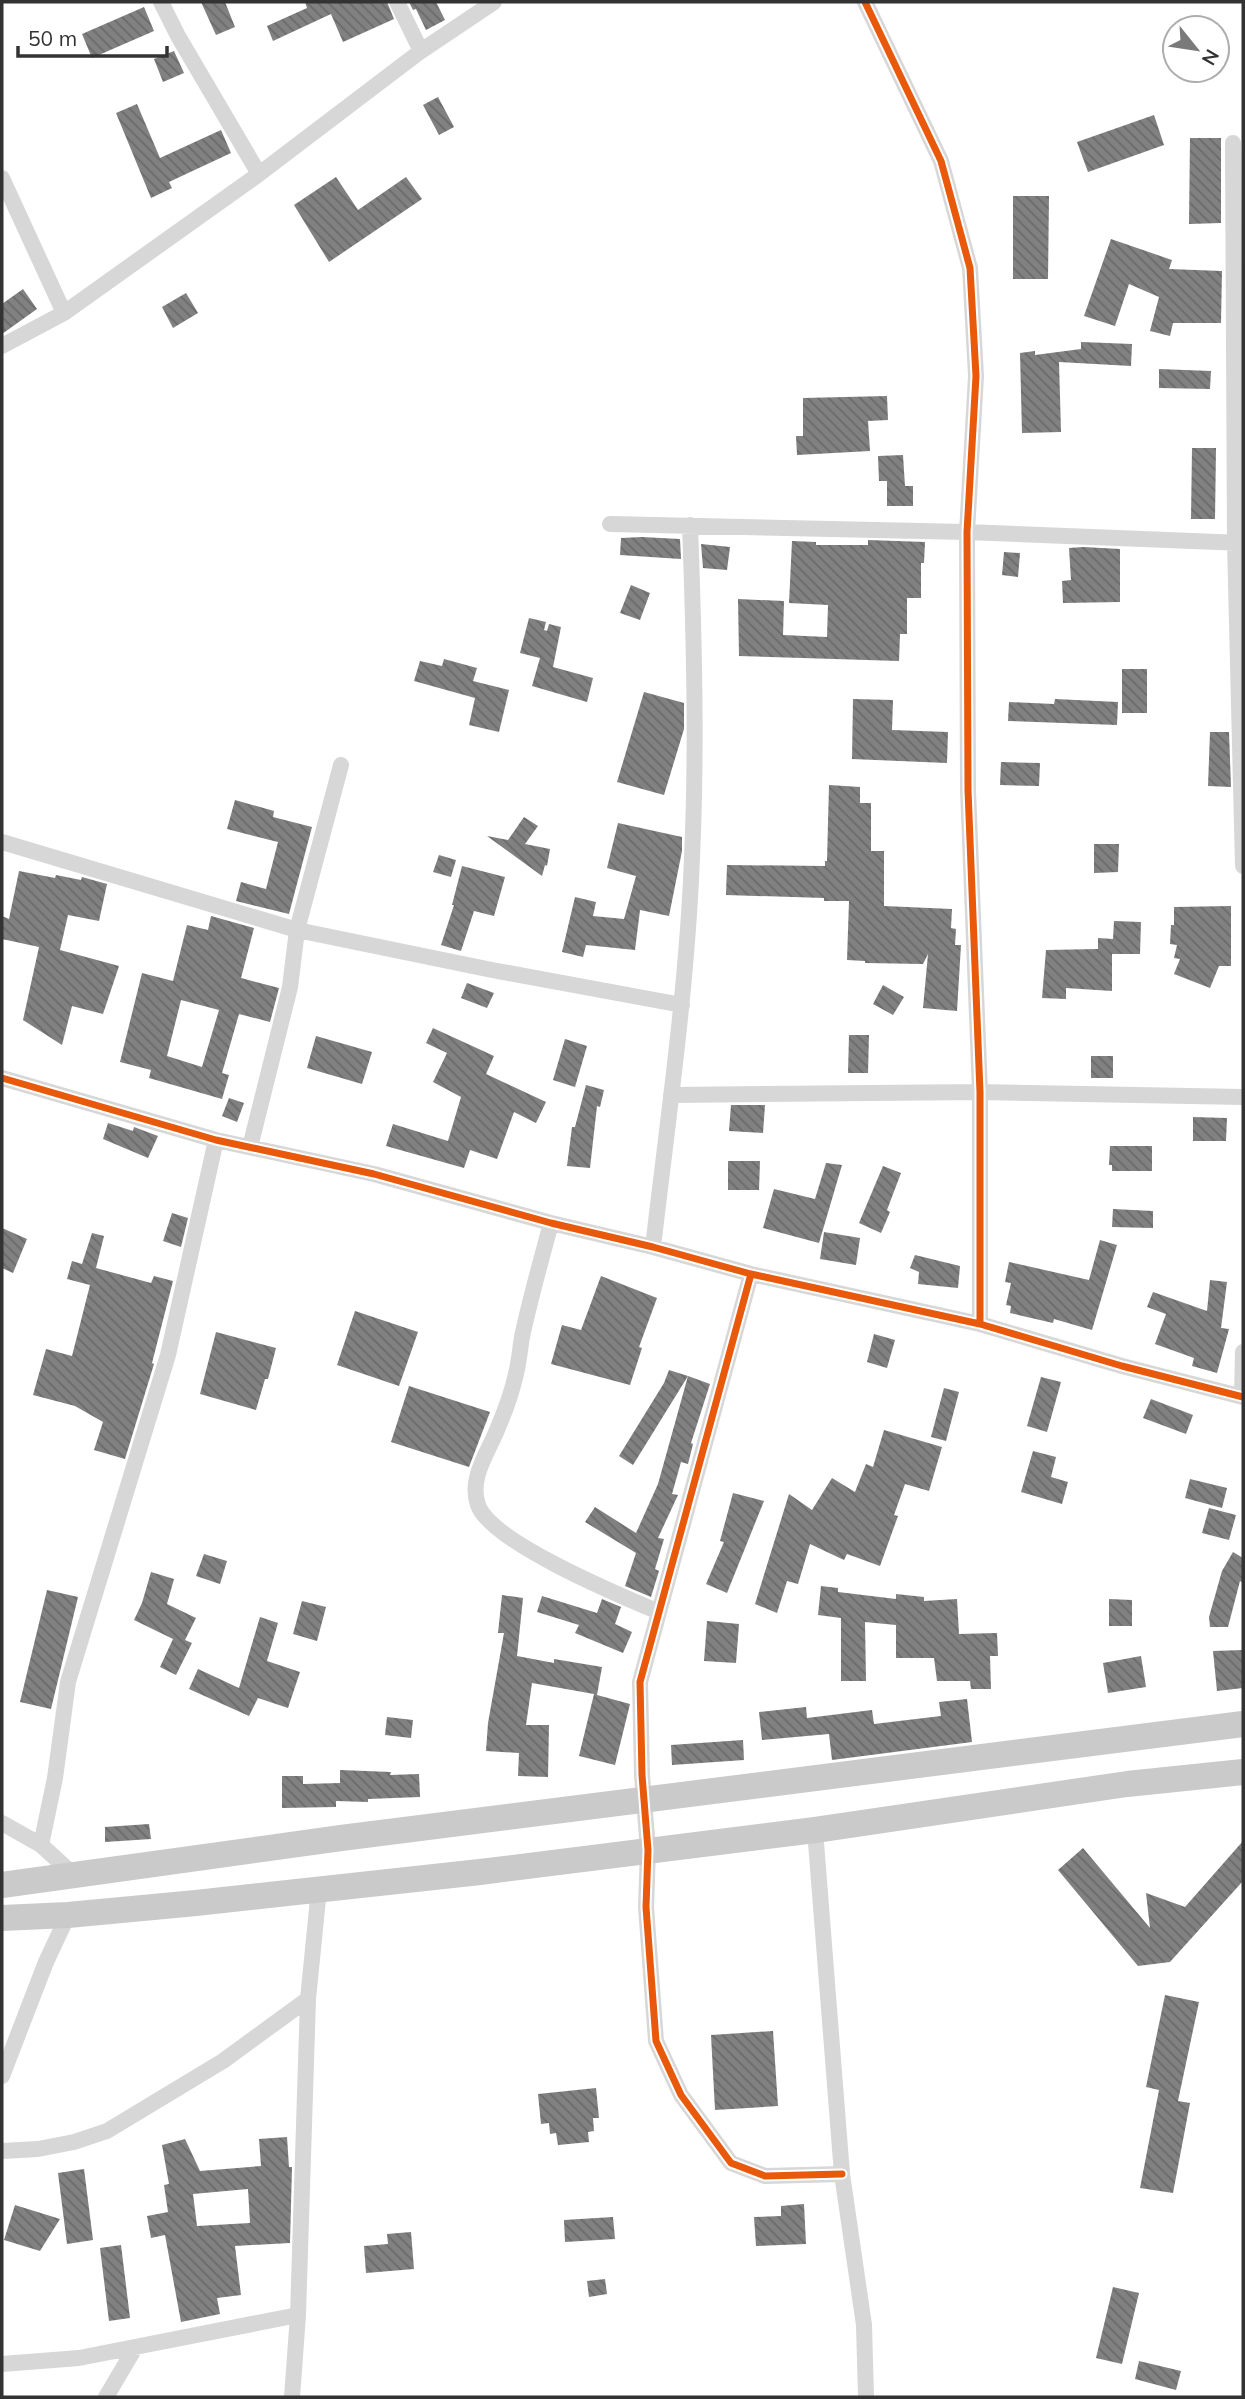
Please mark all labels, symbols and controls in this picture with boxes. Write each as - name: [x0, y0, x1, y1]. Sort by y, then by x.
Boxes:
- scale bar: [18, 14, 166, 58]
- north arrow: [1161, 14, 1231, 84]
- text: 50 m: [28, 25, 77, 51]
- text: N: [1197, 45, 1225, 70]

